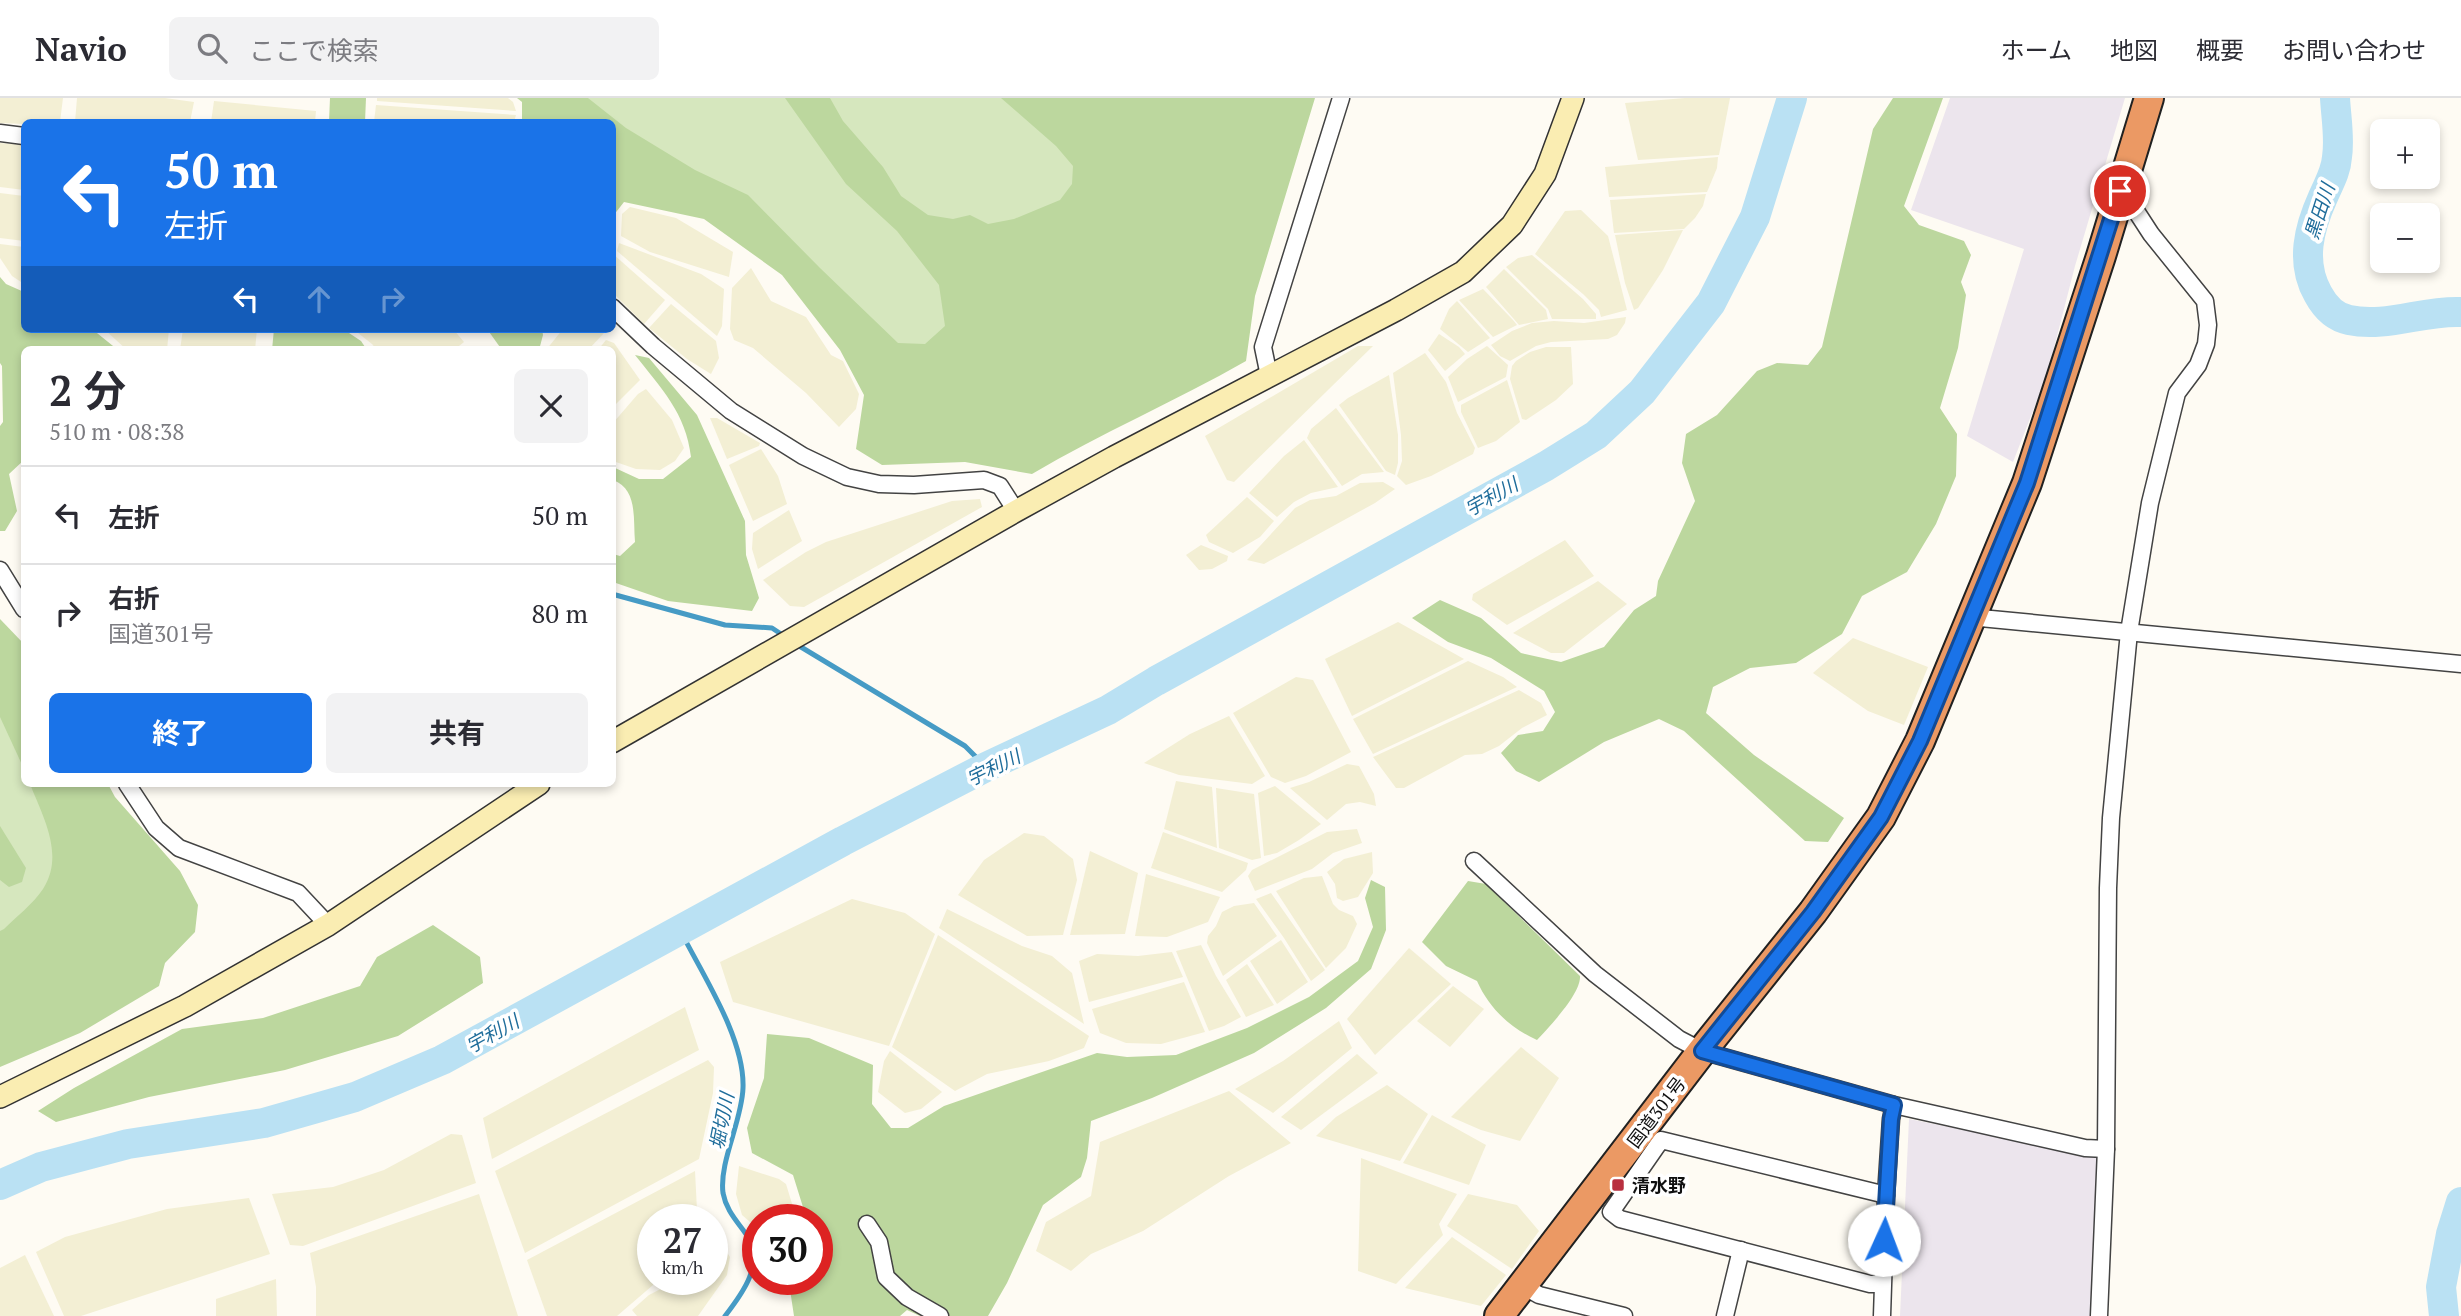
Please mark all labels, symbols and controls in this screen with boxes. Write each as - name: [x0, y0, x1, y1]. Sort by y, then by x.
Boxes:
- search box: [169, 17, 659, 80]
- text: Navio: [35, 27, 127, 70]
- icon: search: [193, 29, 231, 67]
- text: ここで検索: [249, 33, 379, 67]
- text: ホーム: [2001, 34, 2072, 66]
- text: 地図: [2110, 34, 2158, 66]
- text: 概要: [2196, 34, 2244, 66]
- text: お問い合わせ: [2282, 34, 2426, 66]
- map controls: [2370, 119, 2440, 273]
- button: +: [2370, 119, 2440, 189]
- text: 50 m: [164, 137, 278, 202]
- icon: left: [49, 147, 140, 238]
- pin: [2090, 161, 2150, 221]
- icon: arrive: [2101, 172, 2139, 210]
- water label: 黒田川: [2298, 178, 2340, 242]
- button: −: [2370, 203, 2440, 273]
- text: 左折: [164, 204, 228, 246]
- icon: left: [227, 280, 265, 318]
- icon: ahead: [300, 280, 338, 318]
- icon: right: [373, 280, 411, 318]
- text: 2 分: [49, 362, 126, 418]
- button: close: [514, 369, 588, 443]
- text: 510 m · 08:38: [49, 416, 184, 447]
- water label: 宇利川: [1460, 470, 1524, 521]
- icon: left: [49, 496, 87, 534]
- text: 50 m: [532, 498, 588, 532]
- text: 左折: [108, 500, 160, 534]
- text: 右折: [108, 581, 160, 615]
- icon: right: [49, 594, 87, 632]
- text: 80 m: [532, 596, 588, 630]
- text: 国道301号: [108, 618, 214, 649]
- button: 終了: [49, 693, 312, 773]
- button: 共有: [326, 693, 588, 773]
- water label: 宇利川: [962, 742, 1026, 791]
- water label: 宇利川: [461, 1007, 525, 1058]
- street label: 国道301号: [1622, 1072, 1690, 1152]
- water label: 堀切川: [703, 1089, 739, 1151]
- place label: 清水野: [1632, 1173, 1686, 1197]
- marker: 清水野: [1610, 1177, 1626, 1193]
- position arrow: [1847, 1203, 1921, 1277]
- speed limit sign: 30: [742, 1204, 833, 1295]
- text: 27: [663, 1217, 702, 1263]
- text: km/h: [662, 1255, 703, 1279]

